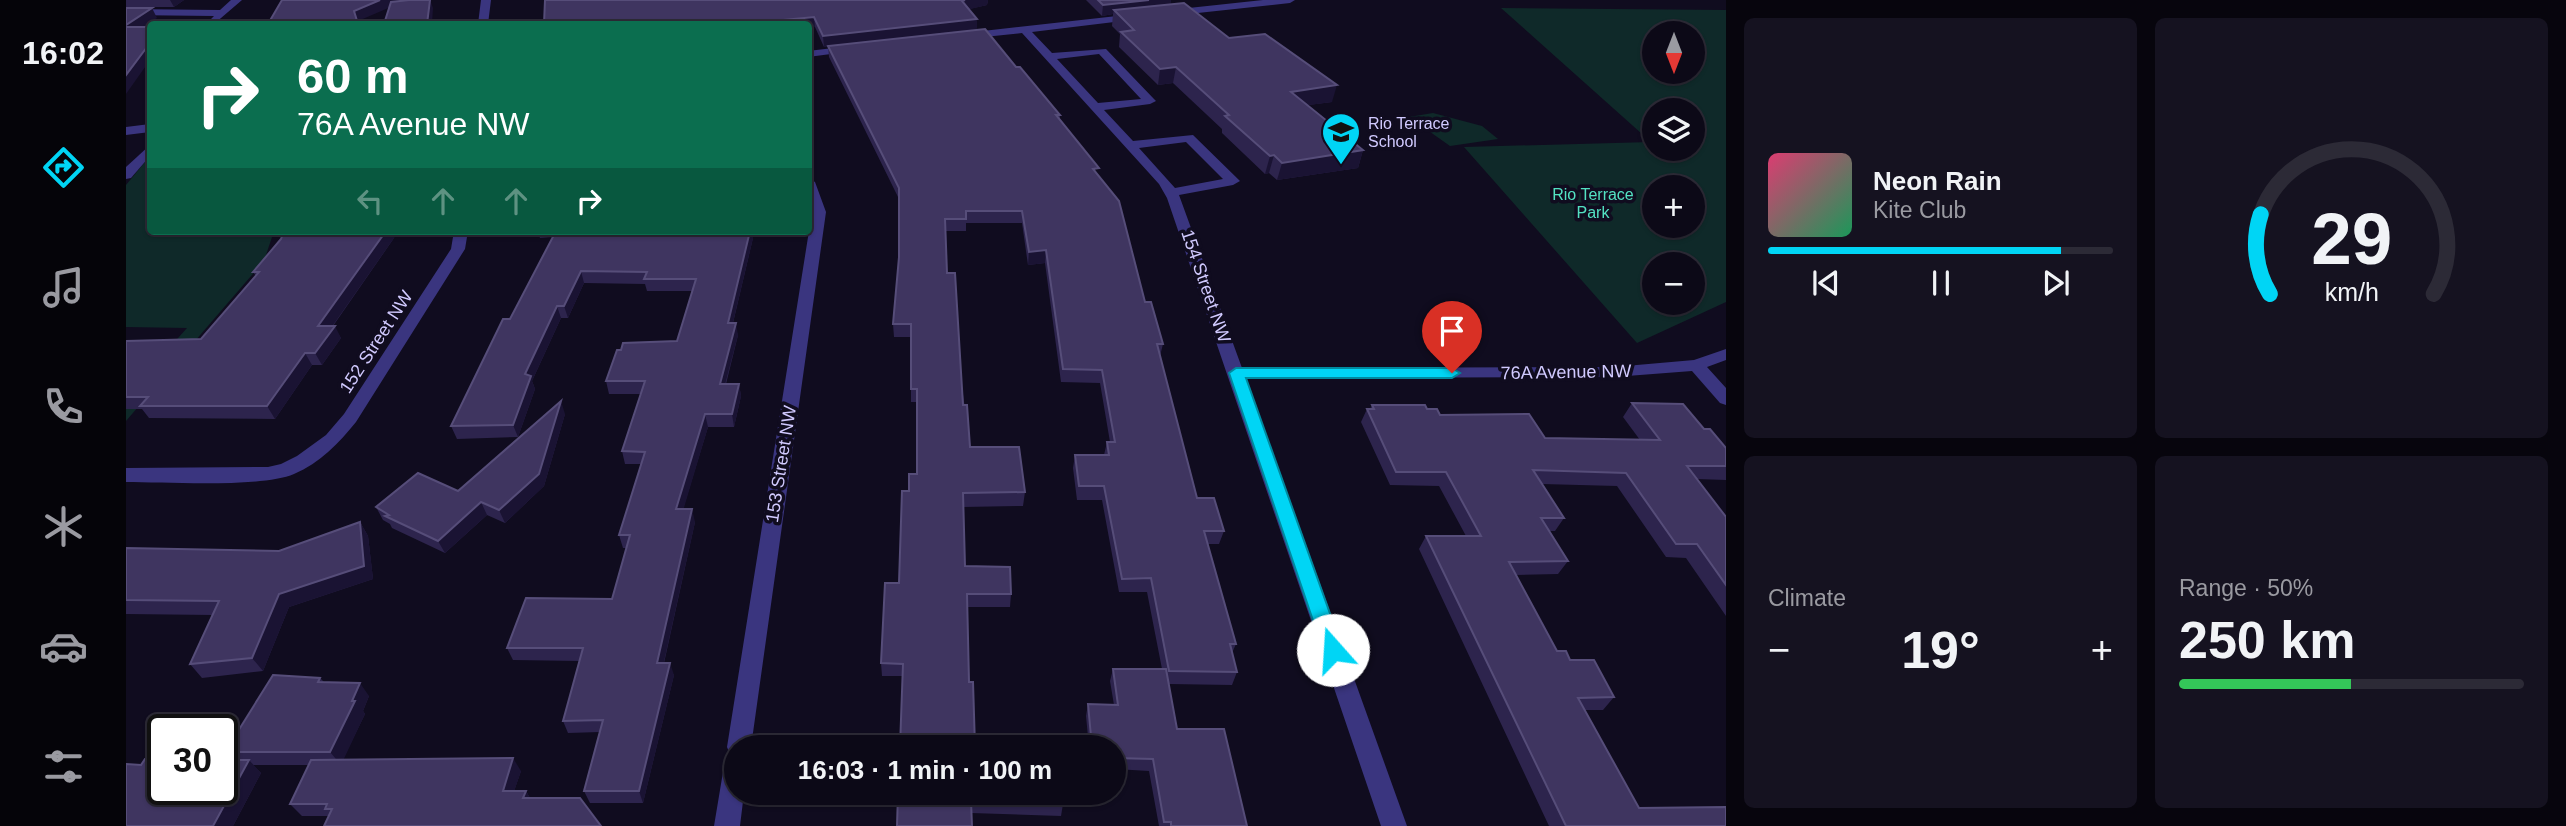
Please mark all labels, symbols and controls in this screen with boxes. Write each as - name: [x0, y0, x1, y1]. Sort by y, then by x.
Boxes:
- north arrow: [1642, 21, 1704, 84]
- map controls: [1642, 21, 1705, 315]
- text: 16:02: [22, 35, 104, 71]
- icon: right: [182, 49, 273, 140]
- text: 60 m: [297, 49, 409, 103]
- button: layers: [1642, 98, 1705, 161]
- text: 76A Avenue NW: [297, 106, 529, 142]
- school or university icon: Rio Terrace School: [1320, 111, 1362, 166]
- place label: Rio Terrace School: [1368, 115, 1450, 150]
- icon: directions: [39, 143, 88, 192]
- text: Neon Rain: [1873, 166, 2002, 196]
- button: +: [1642, 175, 1705, 238]
- icon: left: [351, 182, 389, 220]
- icon: ahead: [424, 182, 462, 220]
- icon: ahead: [497, 182, 535, 220]
- icon: right: [570, 182, 608, 220]
- park label: Rio Terrace Park: [1552, 186, 1634, 221]
- text: Kite Club: [1873, 197, 1966, 223]
- text: 29: [2311, 198, 2392, 279]
- street label: 154 Street NW: [1177, 227, 1235, 345]
- button: −: [1642, 252, 1705, 315]
- icon: music: [39, 263, 88, 312]
- icon: previous: [1807, 264, 1845, 302]
- icon: pause: [1922, 264, 1960, 302]
- icon: next: [2037, 264, 2075, 302]
- text: km/h: [2324, 278, 2379, 306]
- street label: 152 Street NW: [335, 287, 417, 397]
- pin: [1422, 301, 1482, 373]
- icon: arrive: [1433, 312, 1471, 350]
- street label: 76A Avenue NW: [1500, 361, 1632, 383]
- icon: phone: [39, 382, 88, 431]
- street label: 153 Street NW: [762, 404, 800, 524]
- icon: climate: [39, 502, 88, 551]
- text: Range · 50%: [2179, 575, 2313, 601]
- text: Climate: [1768, 585, 1846, 611]
- text: 250 km: [2179, 611, 2355, 669]
- position arrow: [1296, 613, 1370, 687]
- text: 19°: [1901, 621, 1980, 679]
- icon: car: [39, 622, 88, 671]
- text: −: [1768, 629, 1790, 671]
- text: +: [2091, 629, 2113, 671]
- speed limit sign: 30: [147, 714, 238, 805]
- icon: filters: [39, 742, 88, 791]
- text: 16:03 · 1 min · 100 m: [798, 755, 1052, 785]

